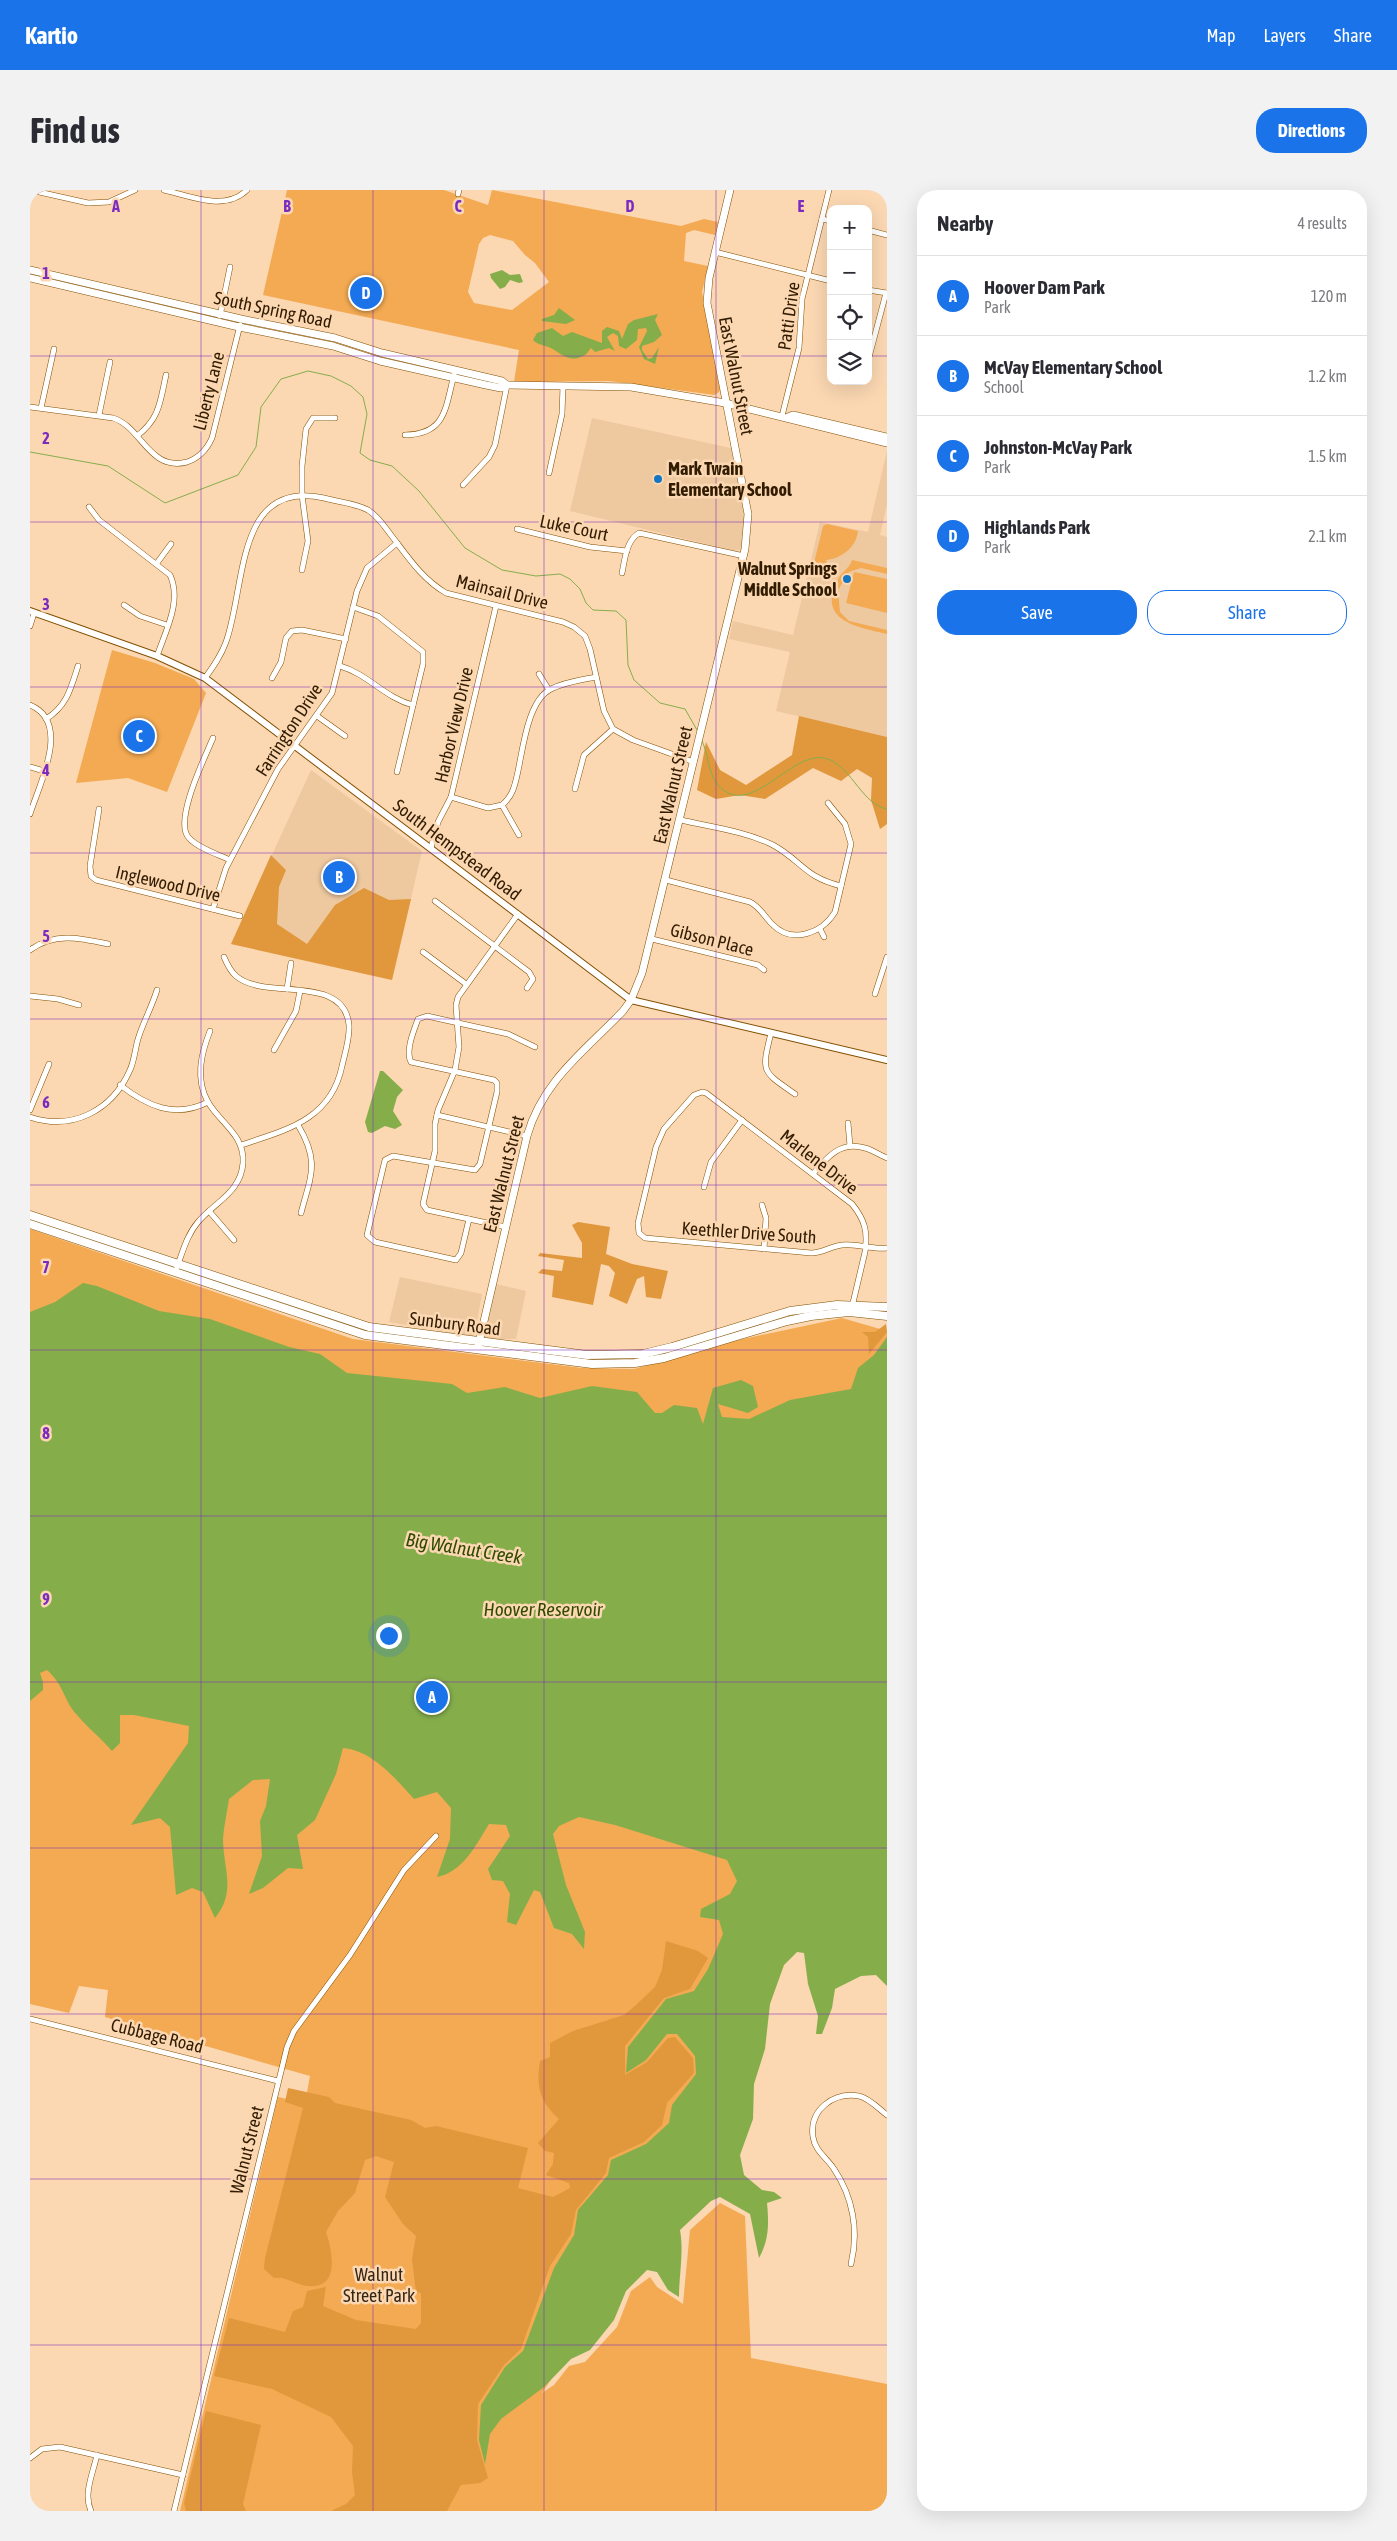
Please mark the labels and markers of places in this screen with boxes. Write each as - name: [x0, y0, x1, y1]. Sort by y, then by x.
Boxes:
- pin: D: [350, 274, 382, 312]
- place label: Mark Twain Elementary School: [668, 458, 792, 500]
- marker: Mark Twain Elementary School: [652, 473, 664, 485]
- place label: Walnut Springs Middle School: [737, 558, 838, 600]
- marker: Walnut Springs Middle School: [841, 573, 853, 585]
- pin: C: [123, 717, 155, 755]
- pin: B: [323, 858, 355, 896]
- pin: A: [416, 1678, 448, 1716]

